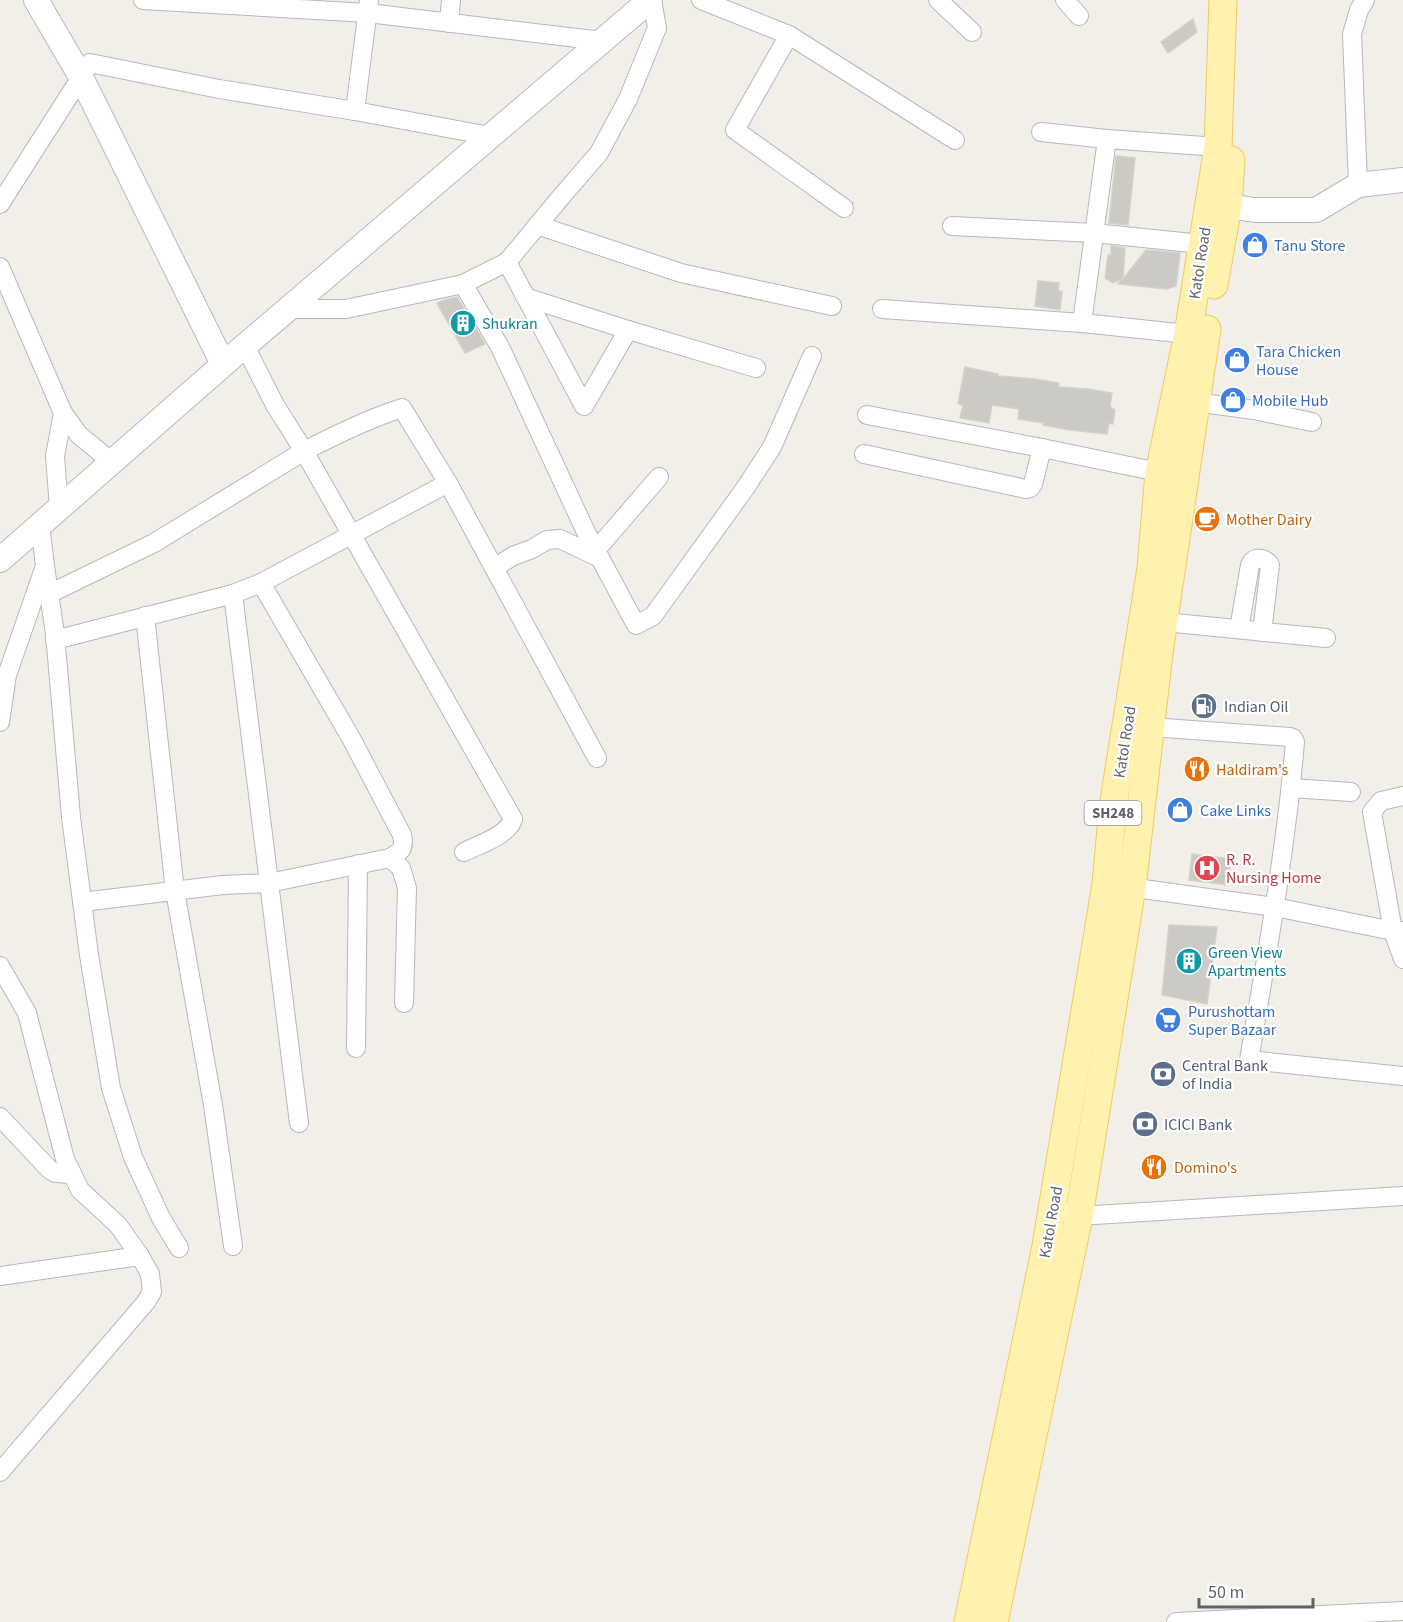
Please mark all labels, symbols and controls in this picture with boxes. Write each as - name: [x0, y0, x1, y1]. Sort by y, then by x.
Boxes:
- street label: Katol Road: [1183, 226, 1217, 301]
- shop icon: Tanu Store: [1240, 230, 1270, 260]
- place label: Tanu Store: [1274, 235, 1346, 257]
- building icon: Shukran: [448, 308, 478, 338]
- place label: Shukran: [482, 313, 538, 335]
- place label: Tara Chicken House: [1256, 341, 1341, 381]
- shop icon: Tara Chicken House: [1222, 345, 1252, 375]
- shop icon: Mobile Hub: [1218, 385, 1248, 415]
- place label: Mobile Hub: [1252, 390, 1328, 412]
- cafe icon: Mother Dairy: [1192, 504, 1222, 534]
- place label: Mother Dairy: [1226, 509, 1313, 531]
- fuel station icon: Indian Oil: [1189, 691, 1219, 721]
- place label: Indian Oil: [1224, 696, 1288, 718]
- street label: Katol Road: [1108, 705, 1142, 780]
- restaurant icon: Haldiram's: [1182, 754, 1212, 784]
- place label: Haldiram's: [1216, 759, 1289, 781]
- shop icon: Cake Links: [1165, 795, 1195, 825]
- place label: Cake Links: [1200, 800, 1271, 822]
- road number: SH248: [1084, 801, 1142, 825]
- place label: R. R. Nursing Home: [1226, 849, 1322, 889]
- hospital icon: R. R. Nursing Home: [1192, 853, 1222, 883]
- place label: Green View Apartments: [1208, 942, 1287, 982]
- building icon: Green View Apartments: [1174, 946, 1204, 976]
- place label: Purushottam Super Bazaar: [1188, 1001, 1277, 1041]
- supermarket icon: Purushottam Super Bazaar: [1153, 1005, 1183, 1035]
- place label: Central Bank of India: [1182, 1055, 1268, 1095]
- bank icon: Central Bank of India: [1148, 1059, 1178, 1089]
- bank icon: ICICI Bank: [1130, 1109, 1160, 1139]
- place label: ICICI Bank: [1164, 1114, 1232, 1136]
- restaurant icon: Domino's: [1139, 1152, 1169, 1182]
- place label: Domino's: [1174, 1157, 1237, 1179]
- street label: Katol Road: [1034, 1185, 1068, 1260]
- scale bar: [1199, 1571, 1313, 1609]
- text: 50 m: [1208, 1580, 1244, 1605]

